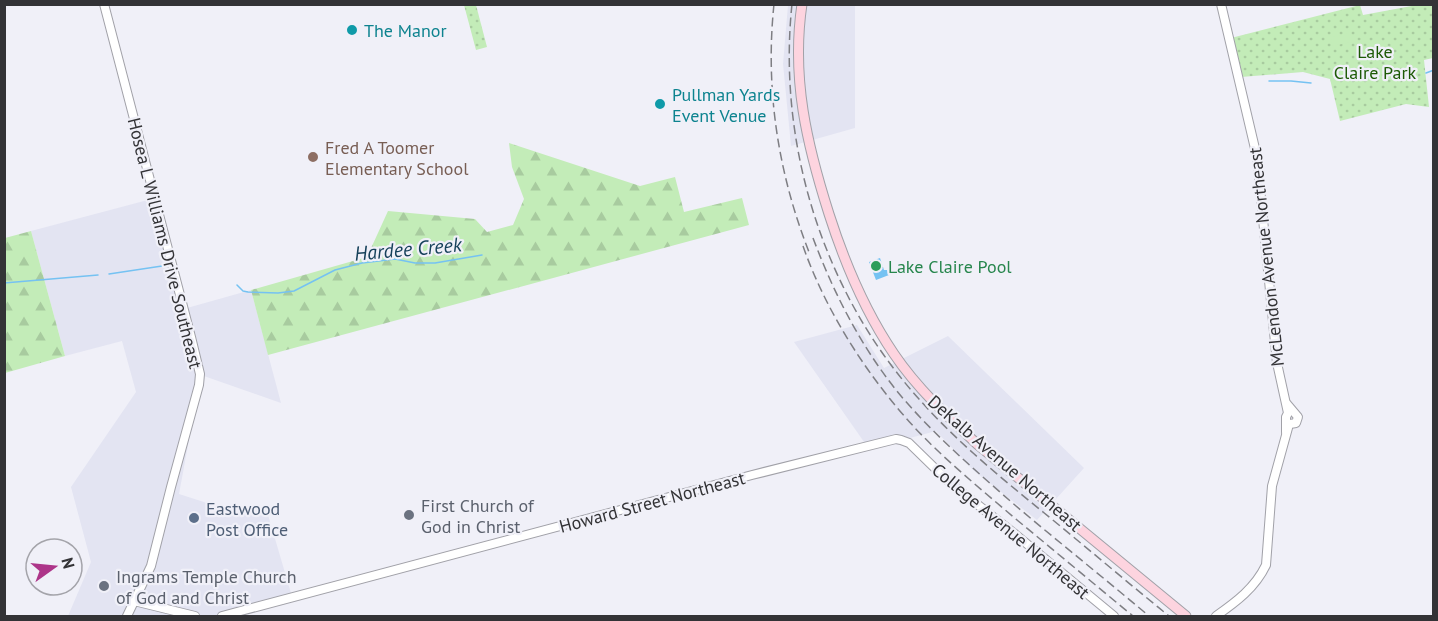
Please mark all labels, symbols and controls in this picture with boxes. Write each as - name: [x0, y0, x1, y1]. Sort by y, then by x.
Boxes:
- place label: The Manor: [364, 19, 447, 42]
- marker: The Manor: [345, 23, 359, 37]
- park label: Lake Claire Park: [1334, 40, 1417, 84]
- place label: Pullman Yards Event Venue: [672, 83, 780, 127]
- marker: Pullman Yards Event Venue: [653, 97, 667, 111]
- street label: Hosea L Williams Drive Southeast: [123, 115, 207, 371]
- place label: Fred A Toomer Elementary School: [325, 136, 469, 180]
- street label: McLendon Avenue Northeast: [1243, 146, 1289, 368]
- marker: Fred A Toomer Elementary School: [306, 150, 320, 164]
- water label: Hardee Creek: [353, 231, 464, 267]
- place label: Lake Claire Pool: [888, 255, 1012, 278]
- marker: Lake Claire Pool: [869, 259, 883, 273]
- street label: DeKalb Avenue Northeast: [923, 390, 1087, 536]
- street label: College Avenue Northeast: [927, 458, 1095, 604]
- street label: Howard Street Northeast: [557, 466, 747, 538]
- place label: First Church of God in Christ: [421, 494, 535, 538]
- place label: Eastwood Post Office: [206, 497, 288, 541]
- marker: First Church of God in Christ: [402, 508, 416, 522]
- marker: Eastwood Post Office: [187, 511, 201, 525]
- north arrow: [24, 537, 84, 597]
- text: N: [57, 555, 80, 571]
- place label: Ingrams Temple Church of God and Christ: [116, 565, 297, 609]
- marker: Ingrams Temple Church of God and Christ: [97, 579, 111, 593]

